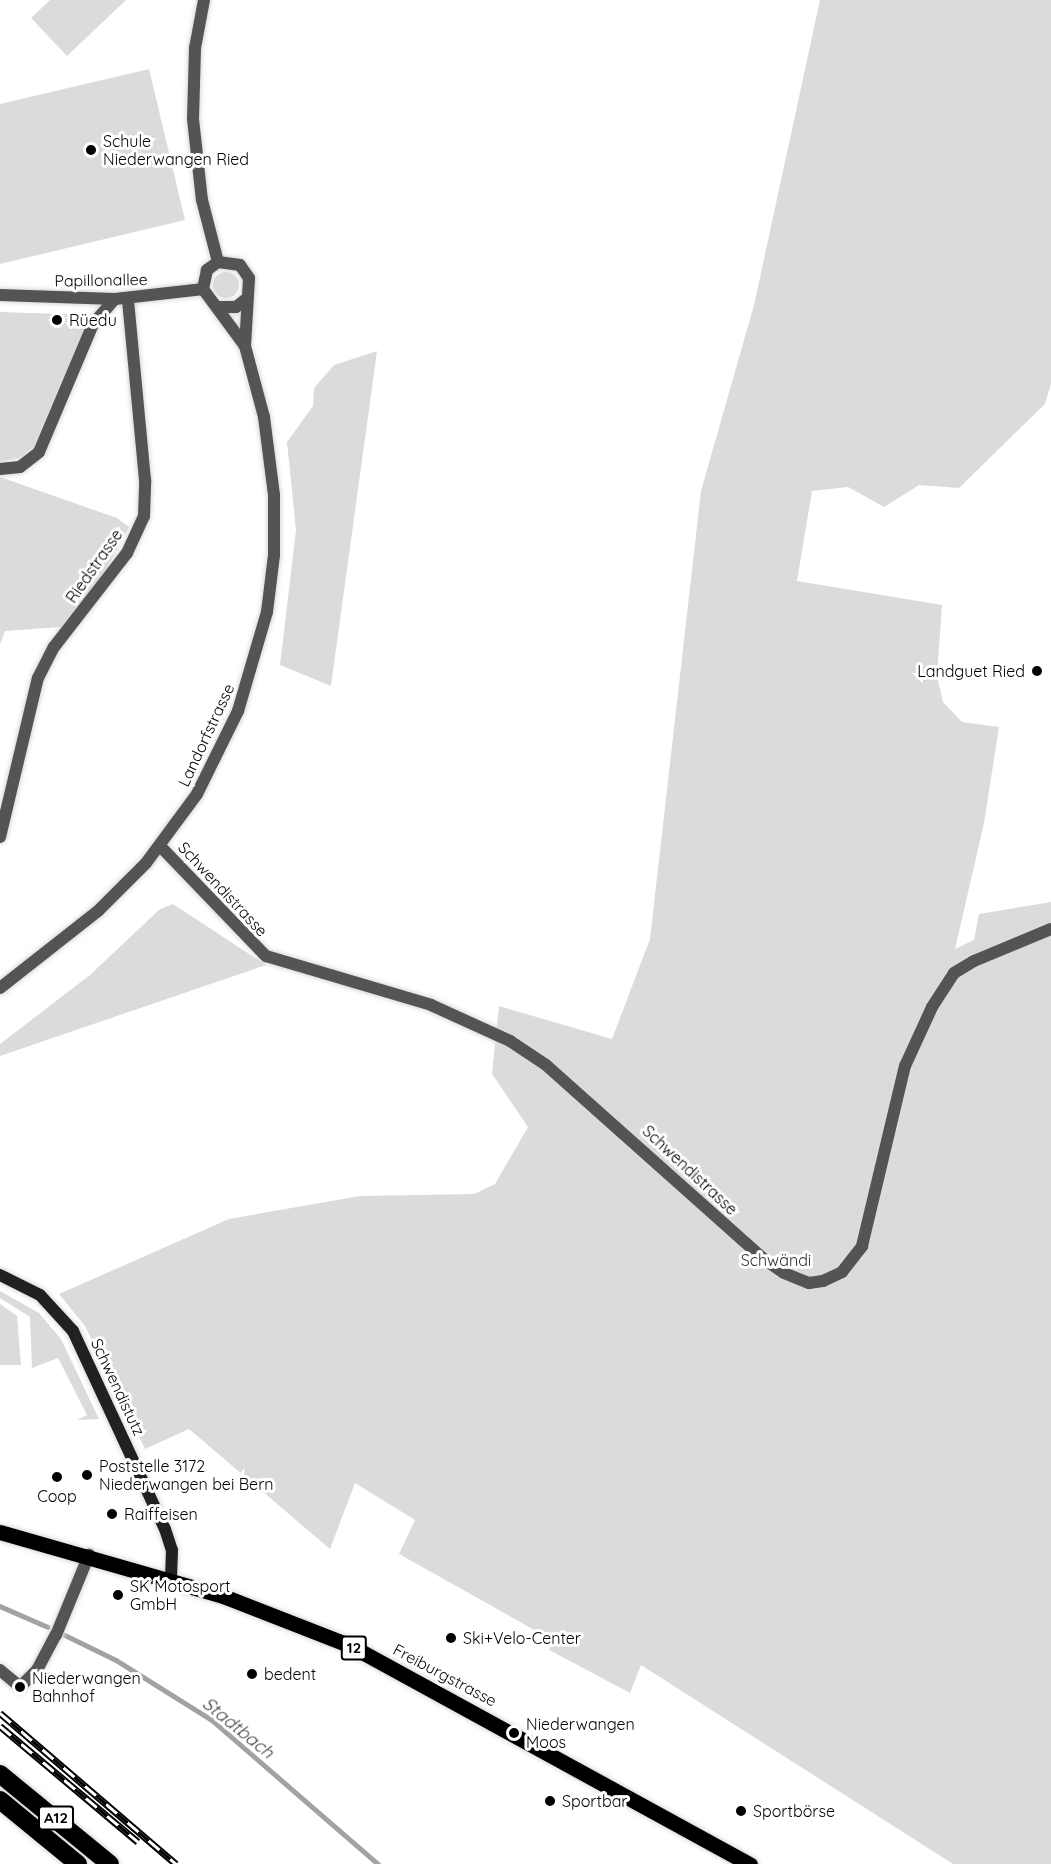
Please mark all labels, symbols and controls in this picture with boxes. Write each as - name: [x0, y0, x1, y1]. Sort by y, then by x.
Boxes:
- place label: Schule Niederwangen Ried: [103, 131, 249, 169]
- marker: Schule Niederwangen Ried: [84, 143, 98, 157]
- street label: Papillonallee: [54, 270, 148, 290]
- place label: Rüedu: [69, 310, 117, 330]
- marker: Rüedu: [50, 313, 64, 327]
- street label: Riedstrasse: [62, 525, 126, 607]
- place label: Landguet Ried: [917, 661, 1025, 681]
- marker: Landguet Ried: [1030, 664, 1044, 678]
- street label: Landorfstrasse: [174, 680, 238, 790]
- street label: Schwendistrasse: [174, 838, 272, 940]
- street label: Schwendistrasse: [639, 1121, 741, 1219]
- park label: Schwändi: [741, 1250, 811, 1270]
- street label: Schwendistutz: [87, 1335, 149, 1439]
- place label: Poststelle 3172 Niederwangen bei Bern: [99, 1456, 274, 1494]
- marker: Poststelle 3172 Niederwangen bei Bern: [80, 1468, 94, 1482]
- marker: Coop: [50, 1470, 64, 1484]
- place label: Coop: [37, 1486, 77, 1506]
- place label: Raiffeisen: [124, 1504, 198, 1524]
- marker: Raiffeisen: [105, 1507, 119, 1521]
- place label: SK Motosport GmbH: [130, 1576, 231, 1614]
- marker: SK Motosport GmbH: [111, 1588, 125, 1602]
- place label: Ski+Velo-Center: [463, 1628, 581, 1648]
- marker: Ski+Velo-Center: [444, 1631, 458, 1645]
- road number: 12: [340, 1636, 368, 1660]
- street label: Freiburgstrasse: [390, 1640, 500, 1710]
- place label: bedent: [264, 1664, 316, 1684]
- marker: bedent: [245, 1667, 259, 1681]
- place label: Niederwangen Bahnhof: [32, 1668, 141, 1706]
- marker: Niederwangen Bahnhof: [13, 1680, 27, 1694]
- water label: Stadtbach: [198, 1693, 278, 1763]
- place label: Niederwangen Moos: [526, 1714, 635, 1752]
- marker: Niederwangen Moos: [507, 1726, 521, 1740]
- place label: Sportbar: [562, 1791, 627, 1811]
- marker: Sportbar: [543, 1794, 557, 1808]
- place label: Sportbörse: [753, 1801, 835, 1821]
- marker: Sportbörse: [734, 1804, 748, 1818]
- road number: A12: [38, 1806, 74, 1830]

